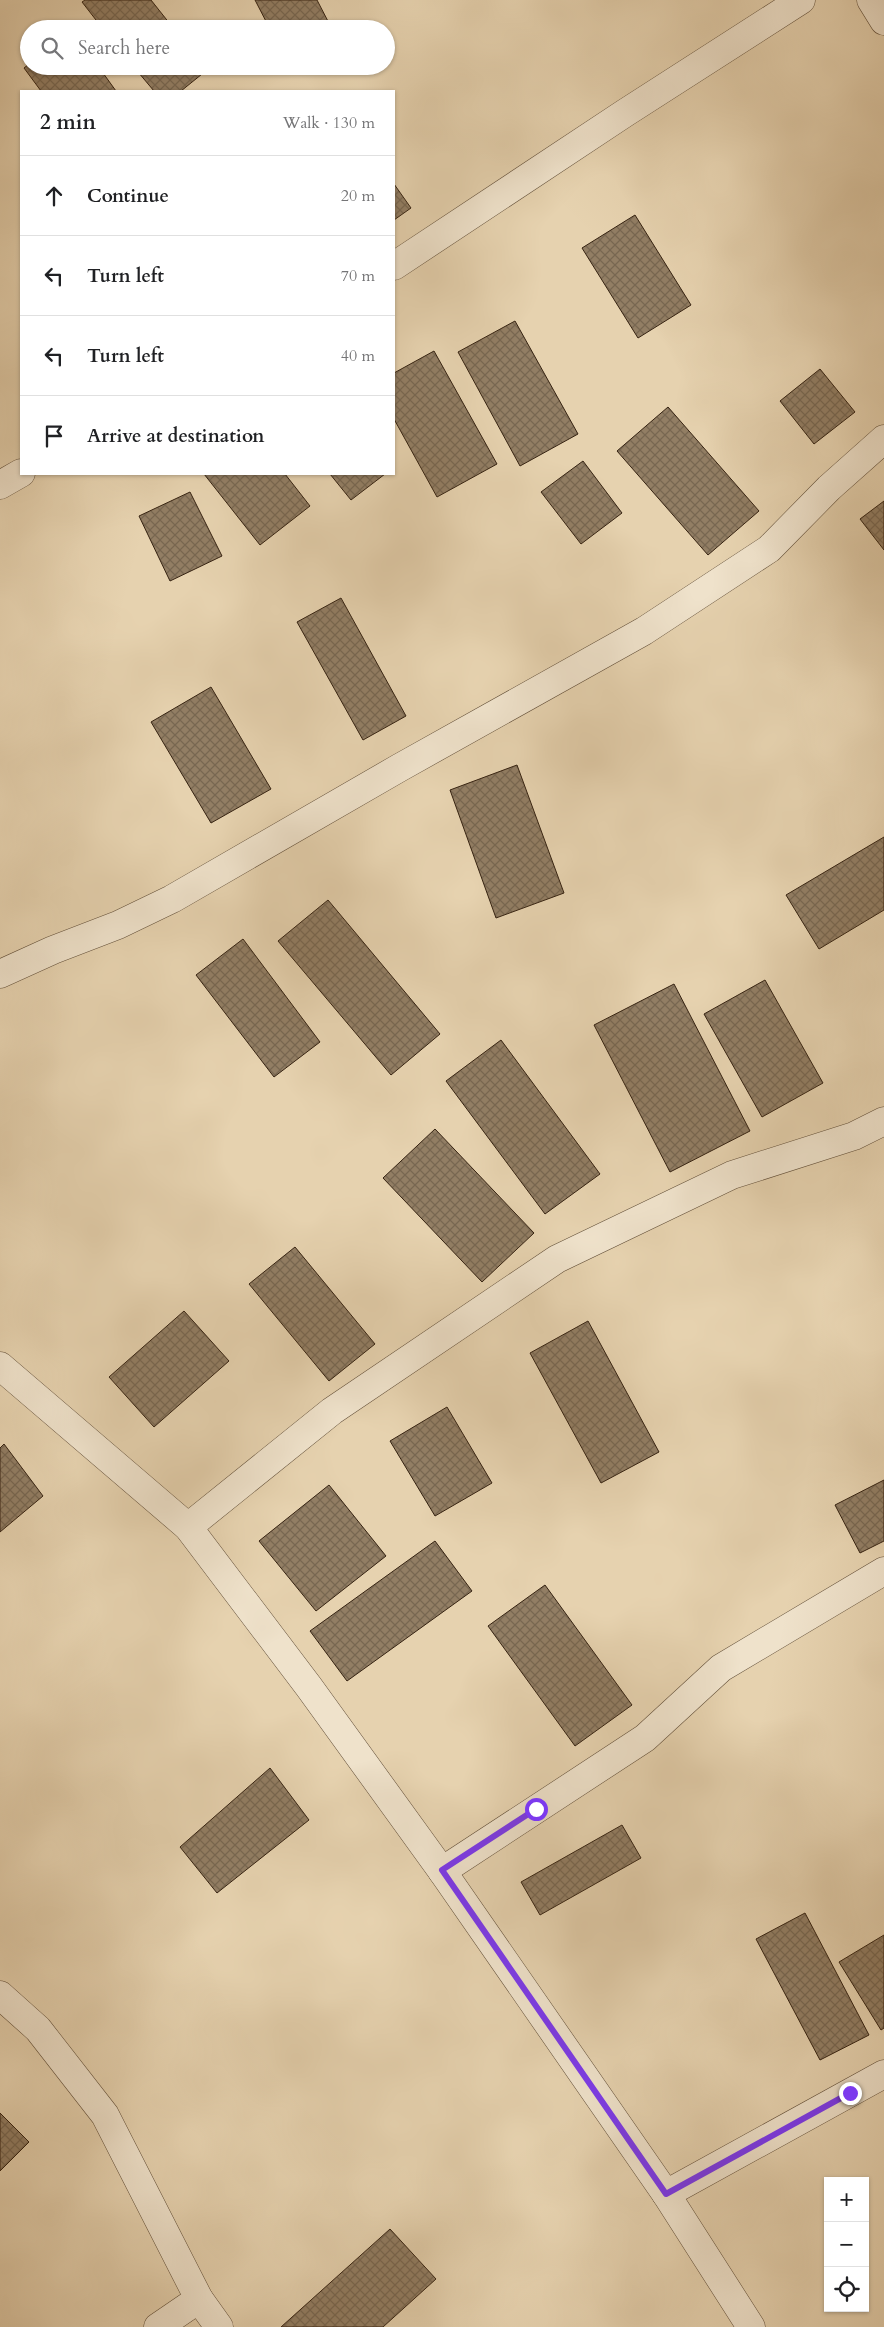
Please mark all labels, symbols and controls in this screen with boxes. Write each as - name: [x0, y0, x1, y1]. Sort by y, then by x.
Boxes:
- search box: [20, 20, 395, 75]
- icon: search: [38, 34, 66, 62]
- text: Search here: [78, 35, 170, 61]
- text: 2 min: [40, 108, 96, 137]
- text: Walk · 130 m: [283, 112, 375, 134]
- icon: ahead: [40, 182, 68, 210]
- text: Continue: [87, 183, 169, 209]
- text: 20 m: [341, 185, 375, 207]
- icon: left: [40, 262, 68, 290]
- text: Turn left: [87, 263, 164, 289]
- text: 70 m: [341, 265, 375, 287]
- icon: left: [40, 342, 68, 370]
- text: Turn left: [87, 343, 164, 369]
- text: 40 m: [341, 345, 375, 367]
- icon: arrive: [40, 422, 68, 450]
- text: Arrive at destination: [87, 423, 264, 449]
- route start: [525, 1798, 548, 1821]
- route end: [839, 2082, 862, 2105]
- map controls: [824, 2177, 869, 2312]
- button: +: [824, 2177, 869, 2222]
- button: −: [824, 2222, 869, 2267]
- button: locate: [824, 2267, 869, 2312]

